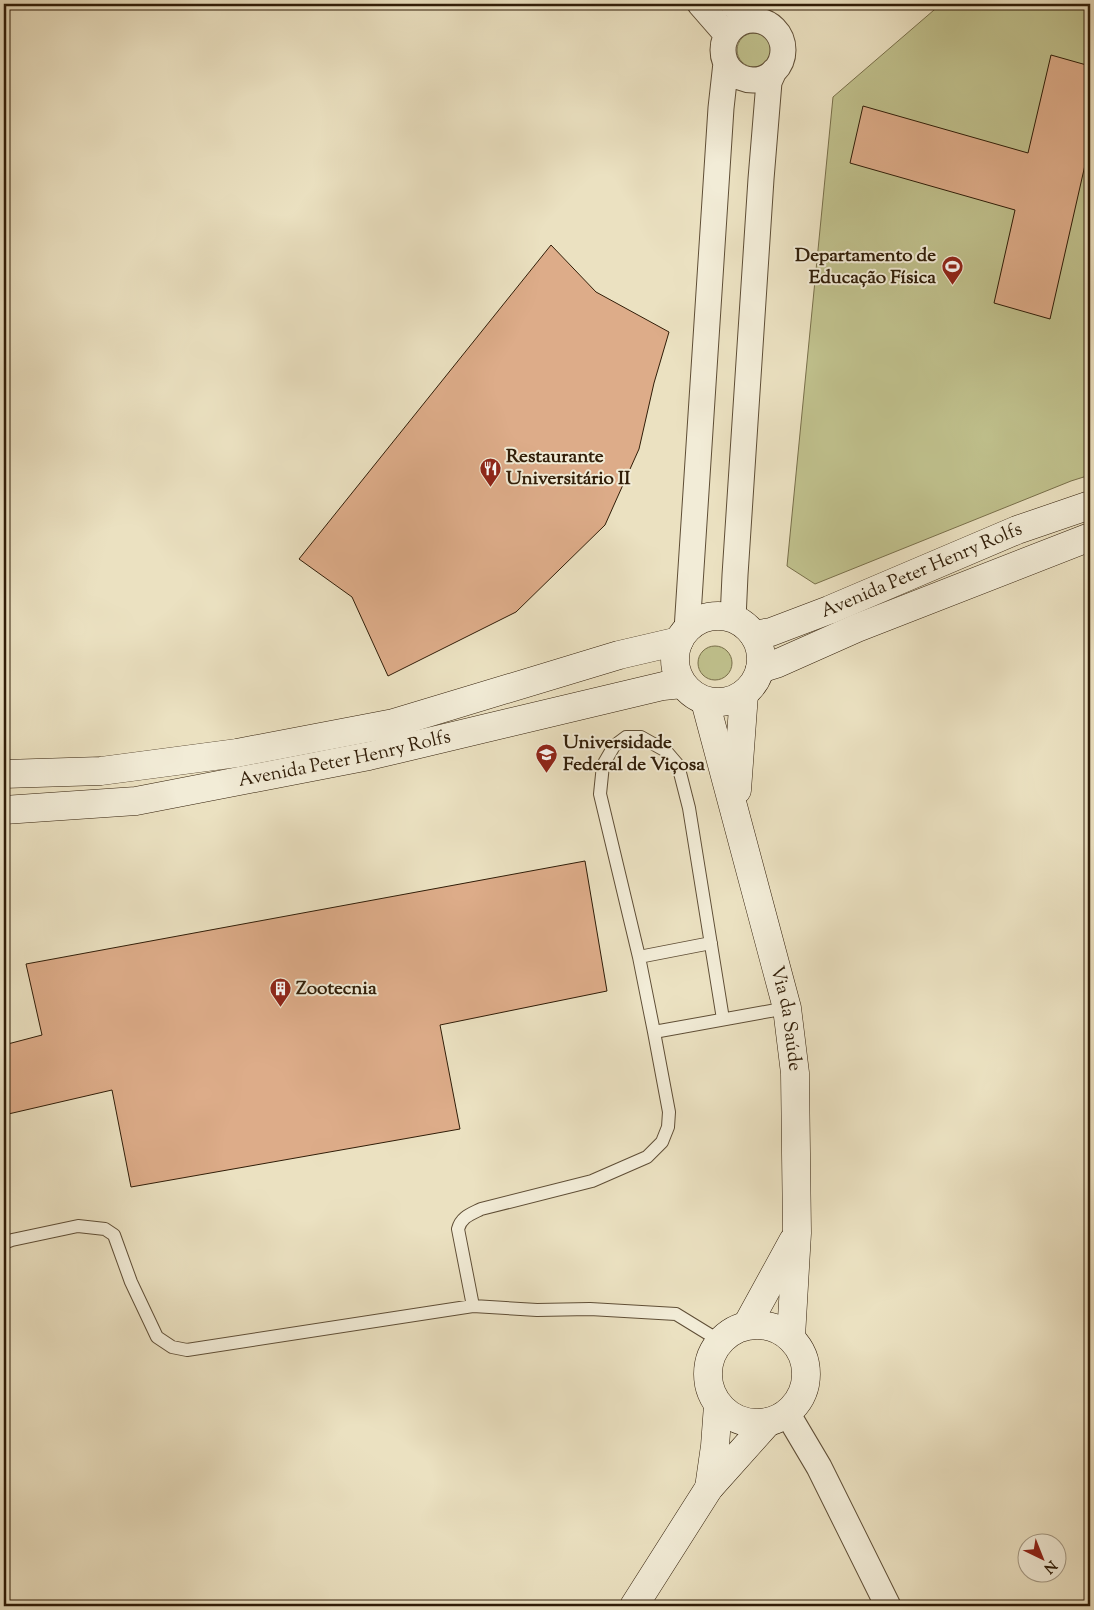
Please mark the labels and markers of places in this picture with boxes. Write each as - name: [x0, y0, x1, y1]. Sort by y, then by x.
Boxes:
- place label: Departamento de Educação Física: [795, 243, 936, 292]
- sports icon: Departamento de Educação Física: [940, 255, 964, 286]
- place label: Restaurante Universitário II: [506, 444, 631, 493]
- restaurant icon: Restaurante Universitário II: [478, 456, 502, 487]
- place label: Universidade Federal de Viçosa: [563, 730, 705, 779]
- school or university icon: Universidade Federal de Viçosa: [535, 742, 559, 773]
- place label: Zootecnia: [296, 976, 377, 1003]
- building icon: Zootecnia: [268, 977, 292, 1008]

